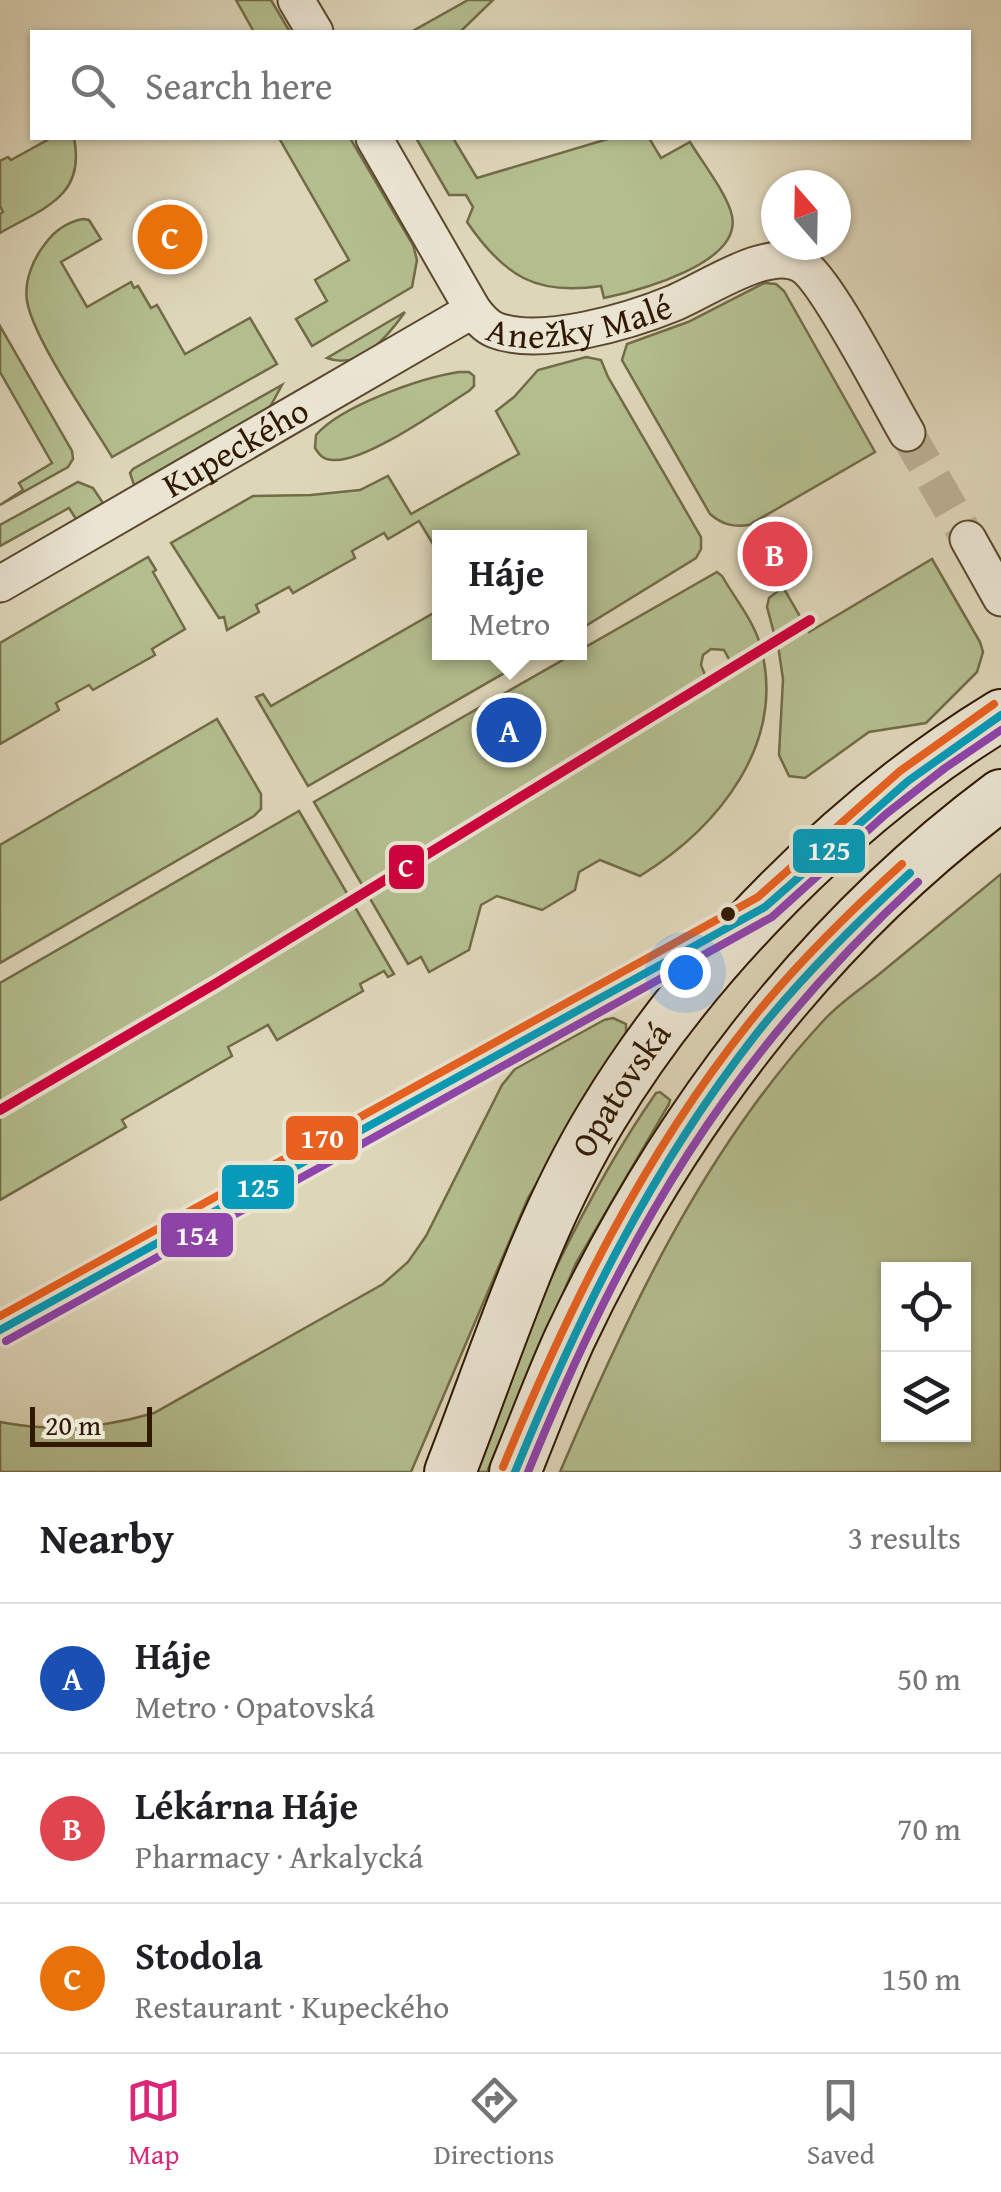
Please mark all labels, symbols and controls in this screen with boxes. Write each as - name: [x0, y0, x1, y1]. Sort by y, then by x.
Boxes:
- search box: [30, 30, 971, 140]
- text: Search here: [145, 57, 333, 113]
- icon: search: [65, 58, 120, 113]
- north arrow: [761, 170, 851, 260]
- pin: C: [138, 200, 202, 274]
- street label: Anežky Malé: [480, 280, 679, 361]
- street label: Kupeckého: [152, 385, 318, 510]
- pin: B: [742, 516, 808, 592]
- popup: [432, 530, 587, 660]
- text: Háje: [469, 544, 545, 600]
- text: Metro: [469, 600, 550, 647]
- pin: A: [476, 692, 542, 768]
- line badge: 125: [791, 827, 867, 875]
- text: 125: [807, 829, 851, 870]
- line badge: C: [387, 843, 426, 891]
- text: C: [398, 846, 414, 887]
- unlabelled marker: [718, 904, 738, 924]
- your location: [660, 947, 711, 998]
- street label: Opatovská: [558, 1011, 683, 1166]
- line badge: 170: [284, 1114, 360, 1162]
- text: 170: [300, 1117, 344, 1158]
- line badge: 125: [220, 1163, 296, 1211]
- text: 125: [236, 1166, 280, 1207]
- line badge: 154: [159, 1211, 235, 1259]
- text: 154: [175, 1214, 219, 1255]
- map controls: [881, 1262, 971, 1442]
- button: locate: [881, 1262, 971, 1352]
- button: layers: [881, 1352, 971, 1442]
- scale bar: [30, 1402, 152, 1446]
- text: 20 m: [45, 1404, 101, 1445]
- text: Nearby: [40, 1507, 174, 1568]
- text: 3 results: [848, 1514, 961, 1561]
- text: Háje: [135, 1627, 211, 1683]
- text: A: [62, 1655, 83, 1702]
- text: 50 m: [897, 1655, 961, 1702]
- text: Metro · Opatovská: [135, 1683, 375, 1730]
- text: Lékárna Háje: [135, 1777, 358, 1833]
- text: B: [63, 1805, 82, 1852]
- text: 70 m: [897, 1805, 961, 1852]
- text: Pharmacy · Arkalycká: [135, 1833, 423, 1880]
- text: Stodola: [135, 1927, 263, 1983]
- text: C: [63, 1955, 82, 2002]
- text: 150 m: [882, 1955, 961, 2002]
- text: Restaurant · Kupeckého: [135, 1983, 449, 2030]
- tab: Map: [126, 2073, 181, 2174]
- tab: Directions: [434, 2073, 554, 2174]
- tab: Saved: [807, 2073, 875, 2174]

